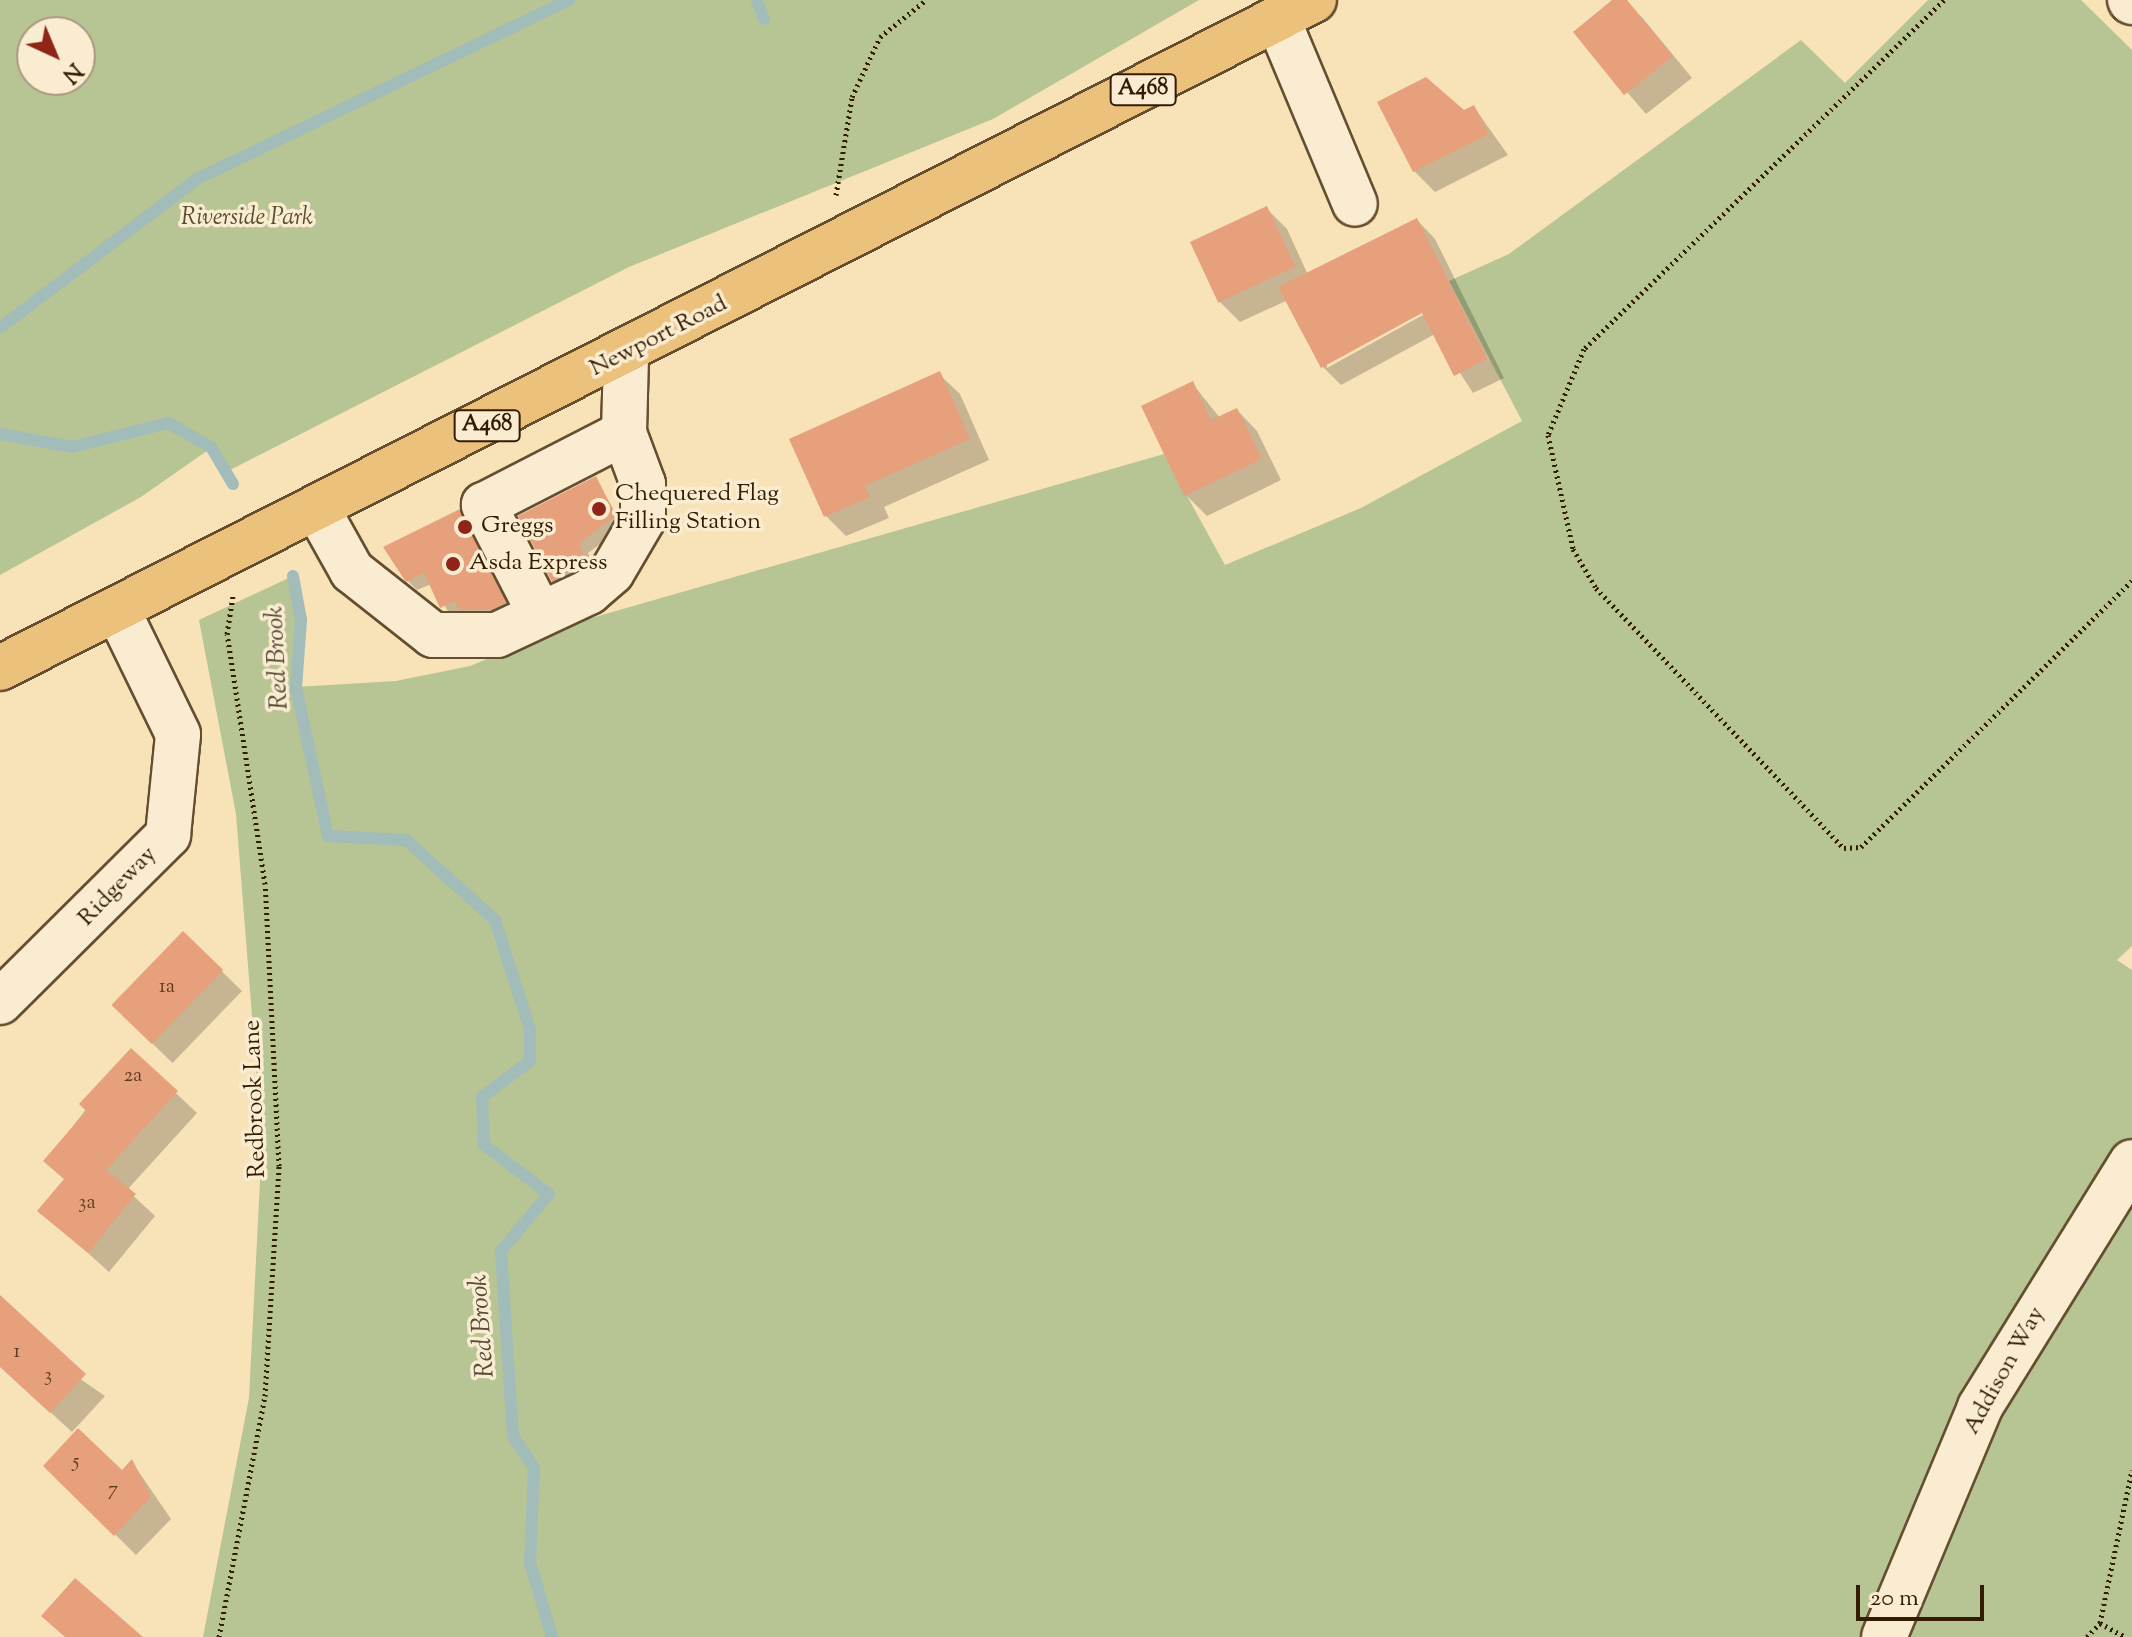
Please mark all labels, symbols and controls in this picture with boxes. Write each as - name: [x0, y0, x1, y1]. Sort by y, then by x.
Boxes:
- north arrow: [16, 16, 96, 96]
- text: N: [54, 54, 89, 89]
- road number: A468: [1109, 72, 1177, 108]
- park label: Riverside Park: [181, 205, 313, 233]
- street label: Newport Road: [585, 290, 733, 384]
- road number: A468: [453, 408, 521, 444]
- place label: Chequered Flag Filling Station: [615, 481, 779, 537]
- marker: Chequered Flag Filling Station: [590, 500, 608, 518]
- place label: Greggs: [481, 513, 554, 541]
- marker: Greggs: [456, 518, 474, 536]
- place label: Asda Express: [469, 550, 607, 578]
- marker: Asda Express: [444, 555, 462, 573]
- water label: Red Brook: [260, 606, 296, 710]
- street label: Ridgeway: [73, 841, 163, 933]
- house number: 1a: [159, 975, 175, 999]
- street label: Redbrook Lane: [239, 1019, 273, 1179]
- house number: 2a: [124, 1064, 142, 1088]
- house number: 3a: [78, 1191, 96, 1215]
- water label: Red Brook: [464, 1273, 502, 1379]
- street label: Addison Way: [1958, 1302, 2052, 1440]
- house number: 1: [14, 1340, 20, 1364]
- house number: 3: [44, 1364, 52, 1388]
- house number: 5: [73, 1450, 79, 1474]
- house number: 7: [108, 1478, 118, 1502]
- scale bar: [1860, 1569, 1988, 1619]
- text: 20 m: [1870, 1582, 1919, 1616]

